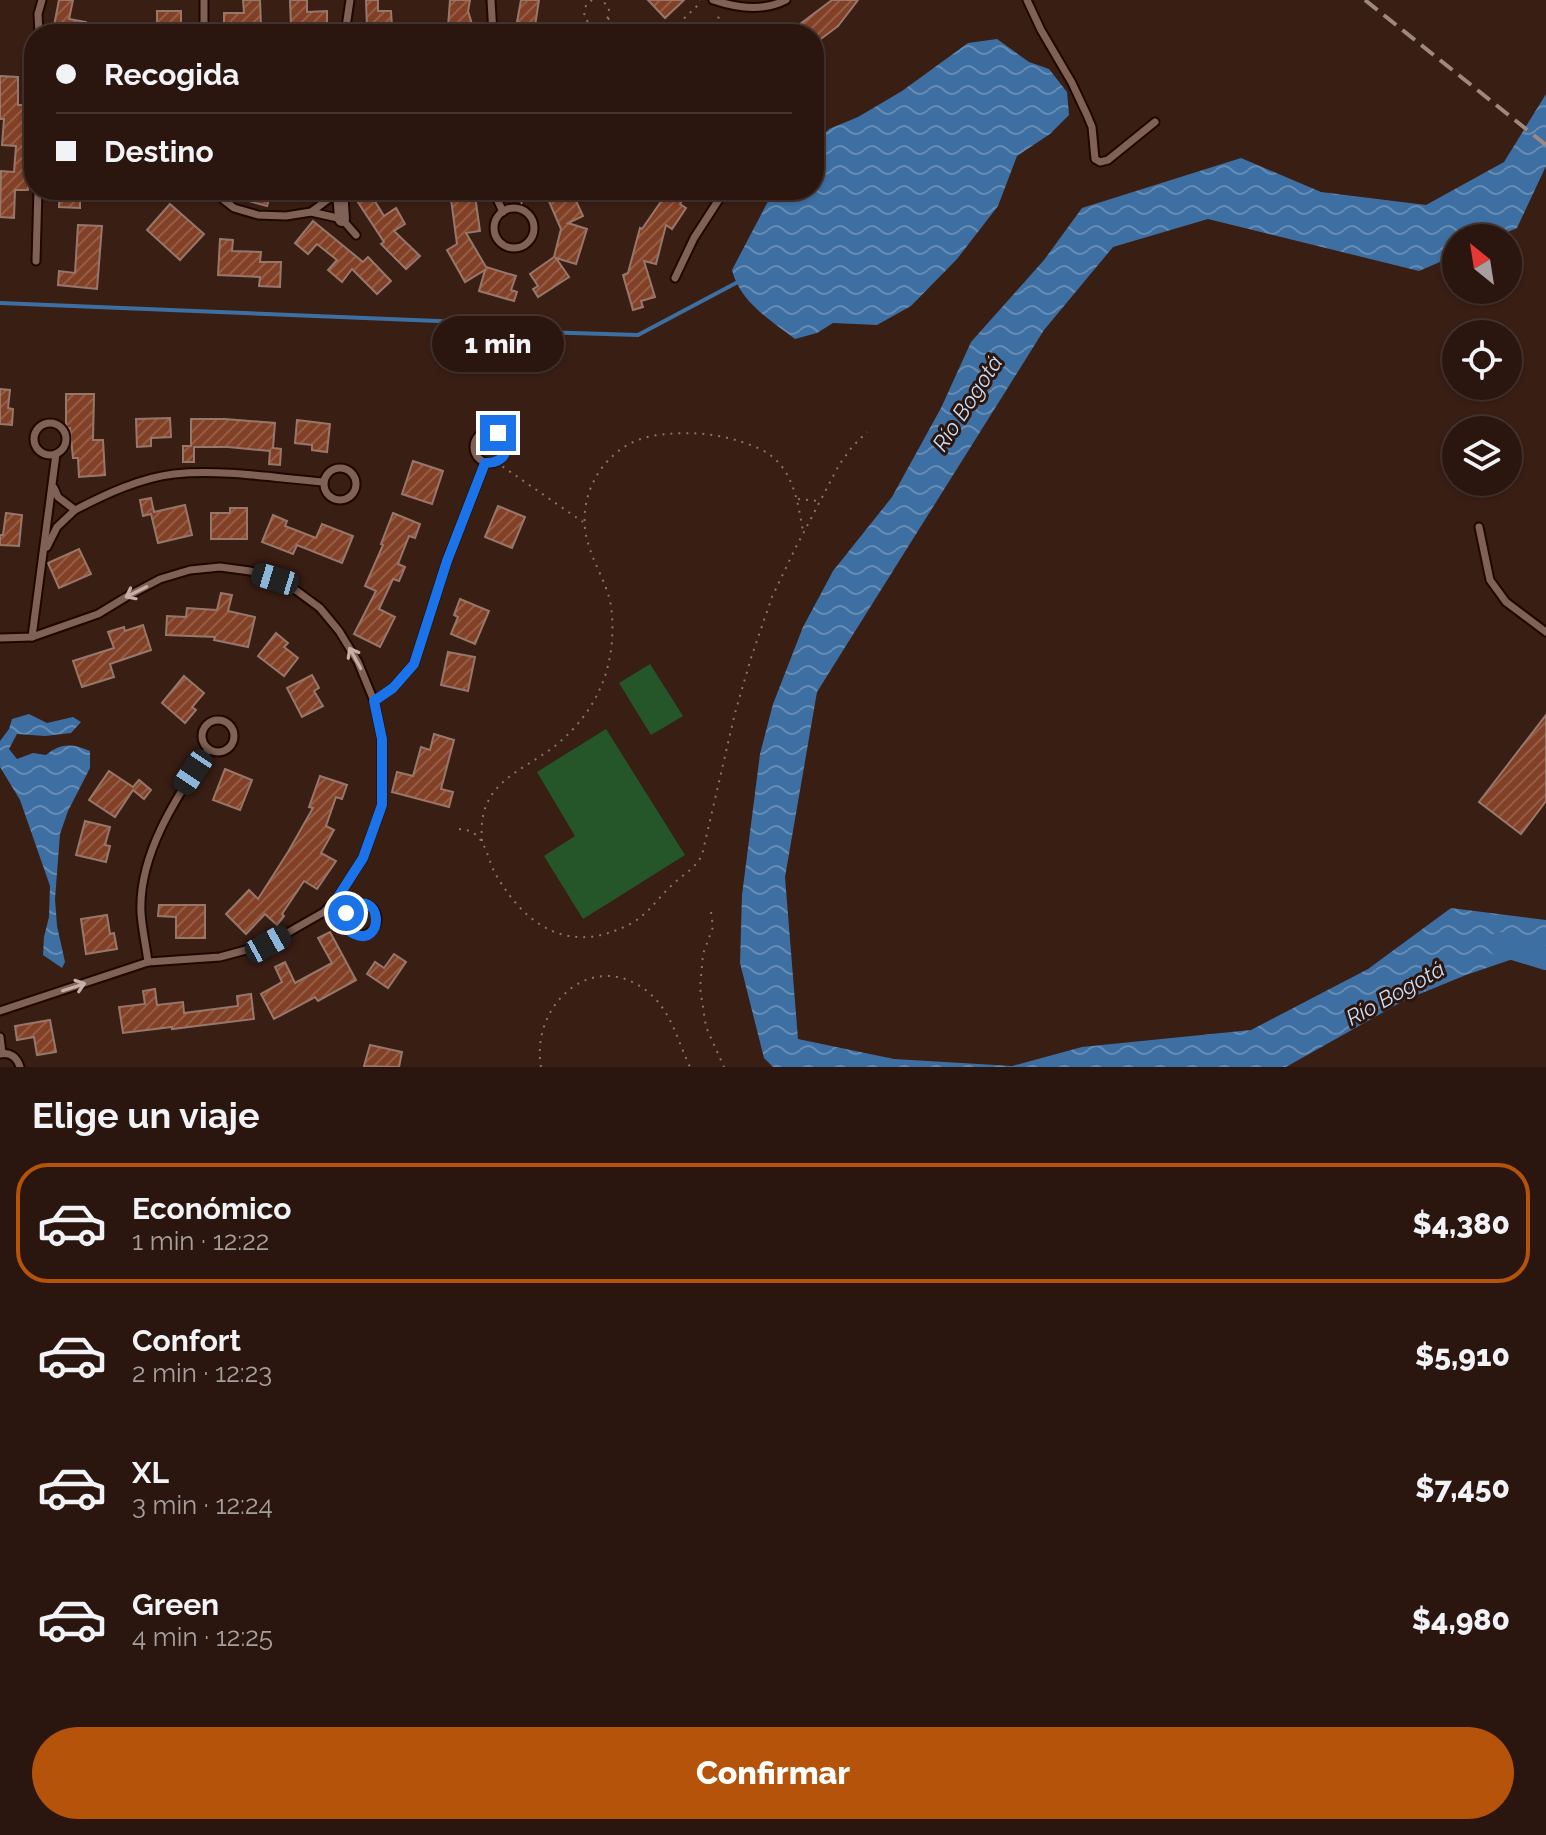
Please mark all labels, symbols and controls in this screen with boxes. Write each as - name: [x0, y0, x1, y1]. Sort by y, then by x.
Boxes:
- text: Recogida: [104, 57, 240, 92]
- text: Destino: [104, 134, 214, 169]
- north arrow: [1442, 224, 1522, 304]
- map controls: [1442, 224, 1522, 496]
- callout: 1 min: [432, 317, 564, 373]
- button: locate: [1442, 320, 1522, 400]
- text: 1 min: [465, 329, 531, 359]
- water label: Río Bogotá: [927, 350, 1007, 456]
- route end: [480, 415, 516, 451]
- button: layers: [1442, 416, 1522, 496]
- car: [249, 561, 301, 597]
- one-way arrow: [124, 584, 148, 600]
- one-way arrow: [346, 647, 362, 670]
- car: [170, 745, 216, 799]
- route start: [328, 895, 364, 931]
- car: [241, 922, 295, 966]
- water label: Río Bogotá: [1341, 955, 1449, 1031]
- one-way arrow: [61, 978, 86, 993]
- text: Elige un viaje: [32, 1094, 260, 1136]
- icon: car: [36, 1187, 108, 1259]
- text: Económico: [132, 1191, 292, 1226]
- text: $4,380: [1412, 1206, 1510, 1241]
- text: 1 min · 12:22: [132, 1226, 269, 1256]
- icon: car: [36, 1319, 108, 1391]
- text: Confort: [132, 1323, 241, 1358]
- text: $5,910: [1415, 1338, 1510, 1373]
- text: 2 min · 12:23: [132, 1358, 272, 1388]
- icon: car: [36, 1451, 108, 1523]
- text: XL: [132, 1455, 169, 1490]
- text: $7,450: [1415, 1470, 1510, 1505]
- text: 3 min · 12:24: [132, 1490, 273, 1520]
- icon: car: [36, 1583, 108, 1655]
- text: Green: [132, 1587, 219, 1622]
- text: $4,980: [1412, 1602, 1510, 1637]
- text: 4 min · 12:25: [132, 1622, 273, 1652]
- button: Confirmar: [32, 1727, 1514, 1819]

